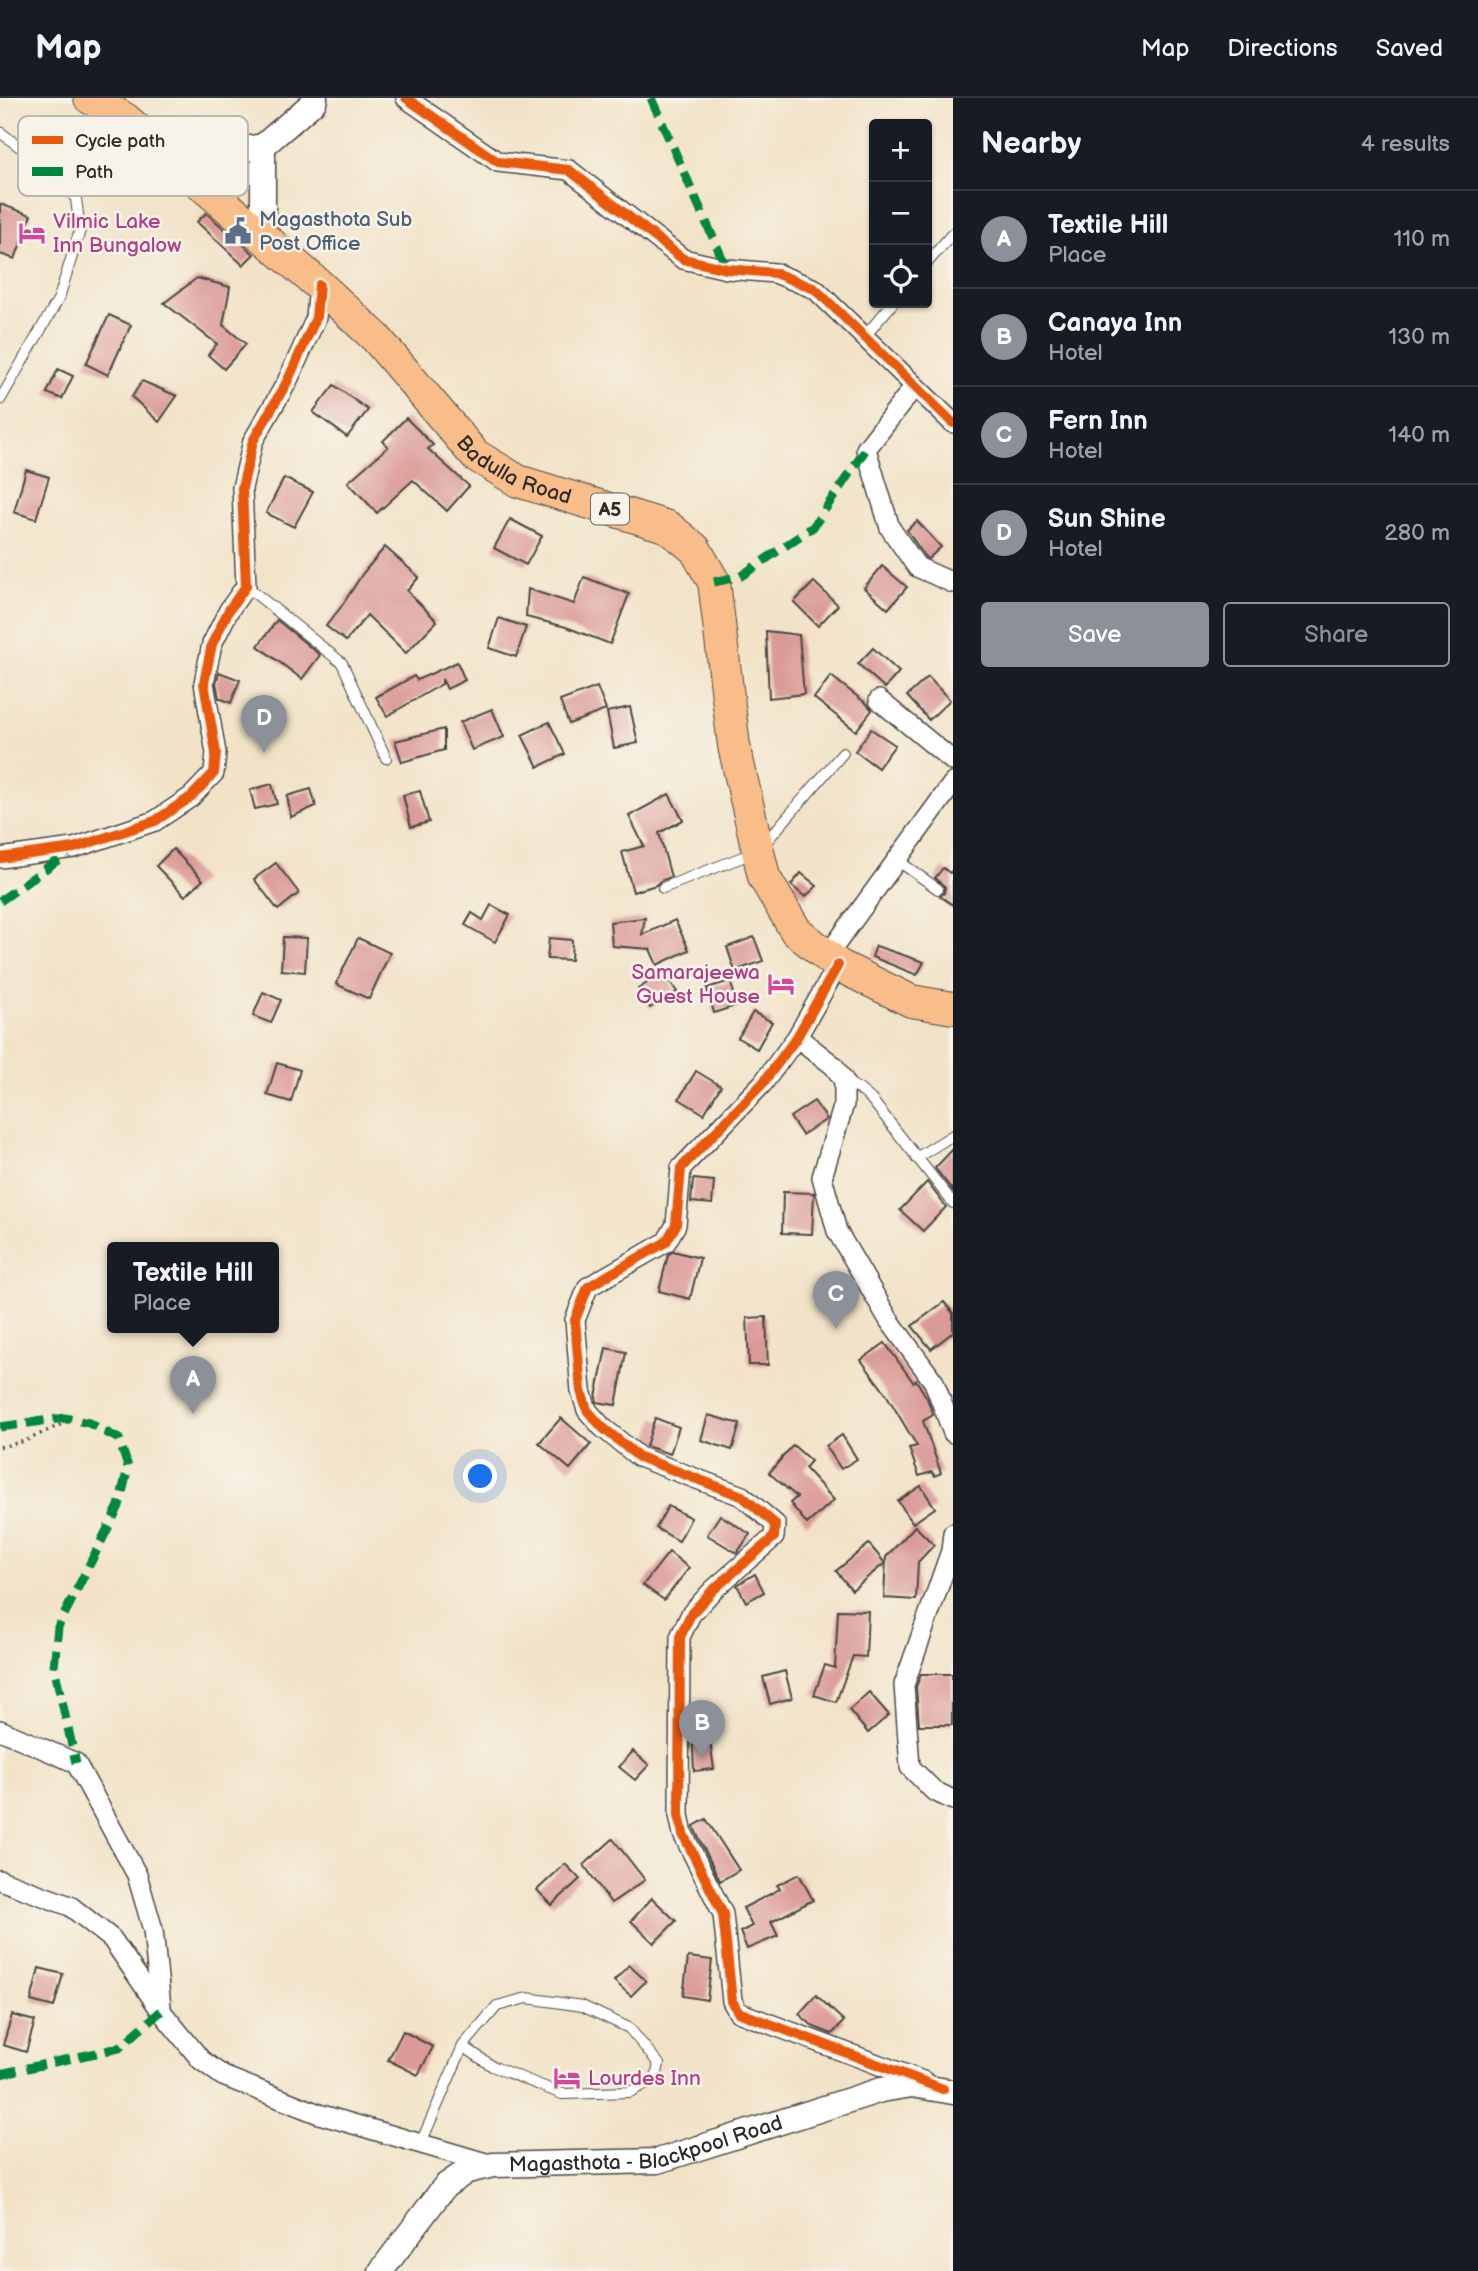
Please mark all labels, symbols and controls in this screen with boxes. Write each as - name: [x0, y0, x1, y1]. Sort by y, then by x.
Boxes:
- text: Map: [35, 28, 101, 68]
- text: Map: [1141, 34, 1189, 63]
- text: Directions: [1227, 34, 1338, 63]
- text: Saved: [1376, 34, 1443, 63]
- legend: [18, 116, 248, 196]
- map controls: [869, 119, 932, 308]
- button: +: [869, 119, 932, 182]
- text: Nearby: [981, 126, 1081, 162]
- text: Cycle path: [75, 130, 165, 153]
- text: 4 results: [1361, 130, 1450, 158]
- text: Path: [75, 161, 113, 184]
- button: −: [869, 182, 932, 245]
- place label: Magasthota Sub Post Office: [259, 207, 413, 256]
- place label: Vilmic Lake Inn Bungalow: [53, 209, 181, 258]
- text: Textile Hill: [1048, 210, 1168, 241]
- public building icon: Magasthota Sub Post Office: [223, 216, 253, 246]
- hotel icon: Vilmic Lake Inn Bungalow: [17, 218, 47, 248]
- text: A: [997, 225, 1011, 253]
- text: 110 m: [1393, 225, 1450, 253]
- text: Place: [1048, 241, 1106, 269]
- button: locate: [869, 245, 932, 308]
- text: Canaya Inn: [1048, 308, 1182, 339]
- text: B: [996, 323, 1012, 351]
- text: 130 m: [1388, 323, 1450, 351]
- text: Hotel: [1048, 339, 1103, 367]
- text: Fern Inn: [1048, 406, 1148, 437]
- text: C: [996, 421, 1012, 449]
- text: 140 m: [1388, 421, 1450, 449]
- street label: Badulla Road: [451, 430, 574, 510]
- text: Hotel: [1048, 437, 1103, 465]
- road number: A5: [591, 494, 629, 524]
- text: Sun Shine: [1048, 504, 1166, 535]
- text: D: [996, 519, 1012, 547]
- text: 280 m: [1384, 519, 1450, 547]
- text: Hotel: [1048, 535, 1103, 563]
- button: Save: [981, 602, 1209, 667]
- button: Share: [1223, 602, 1450, 667]
- pin: D: [241, 695, 287, 753]
- place label: Samarajeewa Guest House: [631, 960, 760, 1009]
- hotel icon: Samarajeewa Guest House: [766, 969, 796, 999]
- popup: [107, 1242, 279, 1333]
- text: Textile Hill: [133, 1258, 253, 1289]
- pin: C: [813, 1271, 859, 1329]
- text: Place: [133, 1289, 191, 1317]
- pin: A: [170, 1356, 216, 1414]
- your location: [463, 1459, 497, 1493]
- pin: B: [679, 1700, 725, 1758]
- hotel icon: Lourdes Inn: [552, 2063, 582, 2093]
- place label: Lourdes Inn: [588, 2066, 701, 2091]
- street label: Magasthota - Blackpool Road: [509, 2110, 786, 2178]

